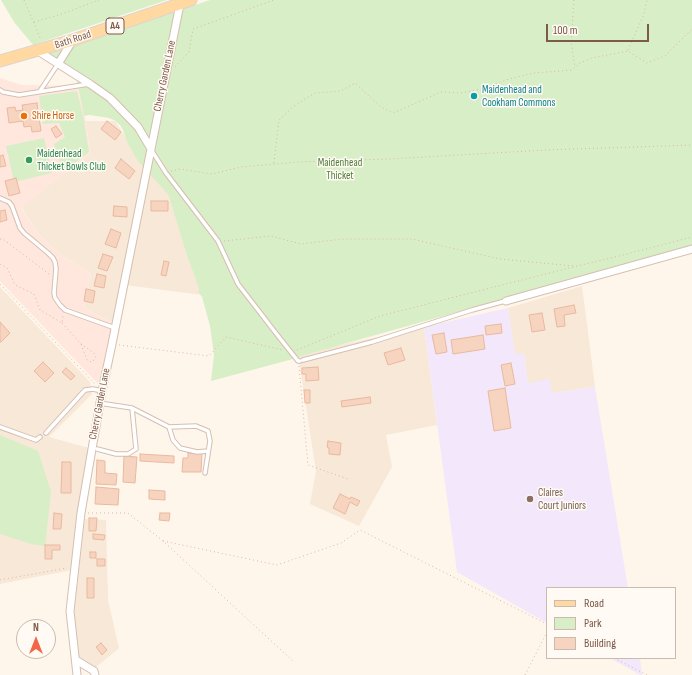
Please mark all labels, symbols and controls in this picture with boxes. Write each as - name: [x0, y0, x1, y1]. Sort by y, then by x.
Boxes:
- scale bar: [548, 16, 651, 42]
- road number: A4: [106, 18, 124, 34]
- text: 100 m: [553, 23, 578, 38]
- street label: Bath Road: [53, 28, 93, 52]
- street label: Cherry Garden Lane: [151, 39, 179, 113]
- place label: Maidenhead and Cookham Commons: [482, 83, 555, 109]
- marker: Maidenhead and Cookham Commons: [469, 91, 479, 101]
- place label: Shire Horse: [32, 109, 74, 123]
- marker: Shire Horse: [19, 111, 29, 121]
- place label: Maidenhead Thicket Bowls Club: [37, 147, 106, 173]
- marker: Maidenhead Thicket Bowls Club: [24, 155, 34, 165]
- park label: Maidenhead Thicket: [318, 156, 362, 182]
- street label: Cherry Garden Lane: [87, 367, 113, 441]
- place label: Claires Court Juniors: [538, 486, 586, 512]
- marker: Claires Court Juniors: [525, 494, 535, 504]
- legend: [546, 587, 676, 659]
- text: Road: [584, 596, 604, 611]
- text: Park: [584, 616, 602, 631]
- north arrow: [16, 619, 56, 659]
- text: N: [33, 621, 39, 634]
- text: Building: [584, 636, 616, 651]

